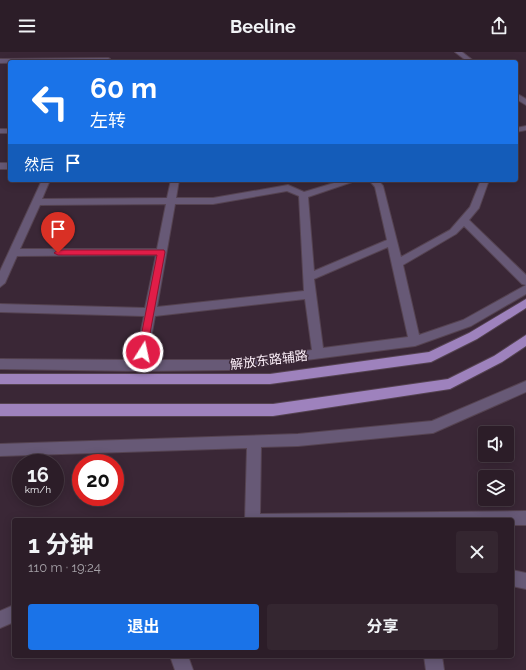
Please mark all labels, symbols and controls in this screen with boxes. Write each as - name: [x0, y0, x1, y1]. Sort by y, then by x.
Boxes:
- icon: menu: [16, 15, 38, 37]
- icon: share: [488, 15, 510, 37]
- text: Beeline: [230, 16, 296, 37]
- text: 60 m: [90, 72, 157, 105]
- icon: left: [24, 76, 76, 128]
- text: 左转: [90, 110, 126, 131]
- icon: arrive: [62, 152, 84, 174]
- text: 然后: [24, 156, 54, 174]
- pin: [41, 212, 75, 253]
- icon: arrive: [47, 218, 69, 240]
- position arrow: [122, 331, 164, 373]
- street label: 解放东路辅路: [229, 348, 309, 372]
- map controls: [478, 426, 514, 506]
- button: sound: [478, 426, 514, 462]
- speed limit sign: 20: [72, 454, 124, 506]
- text: 16: [27, 463, 49, 487]
- button: layers: [478, 470, 514, 506]
- text: km/h: [25, 484, 51, 495]
- text: 1 分钟: [28, 530, 94, 559]
- button: close: [456, 531, 498, 573]
- text: 110 m · 19:24: [28, 560, 101, 575]
- button: 退出: [28, 604, 259, 650]
- button: 分享: [267, 604, 498, 650]

